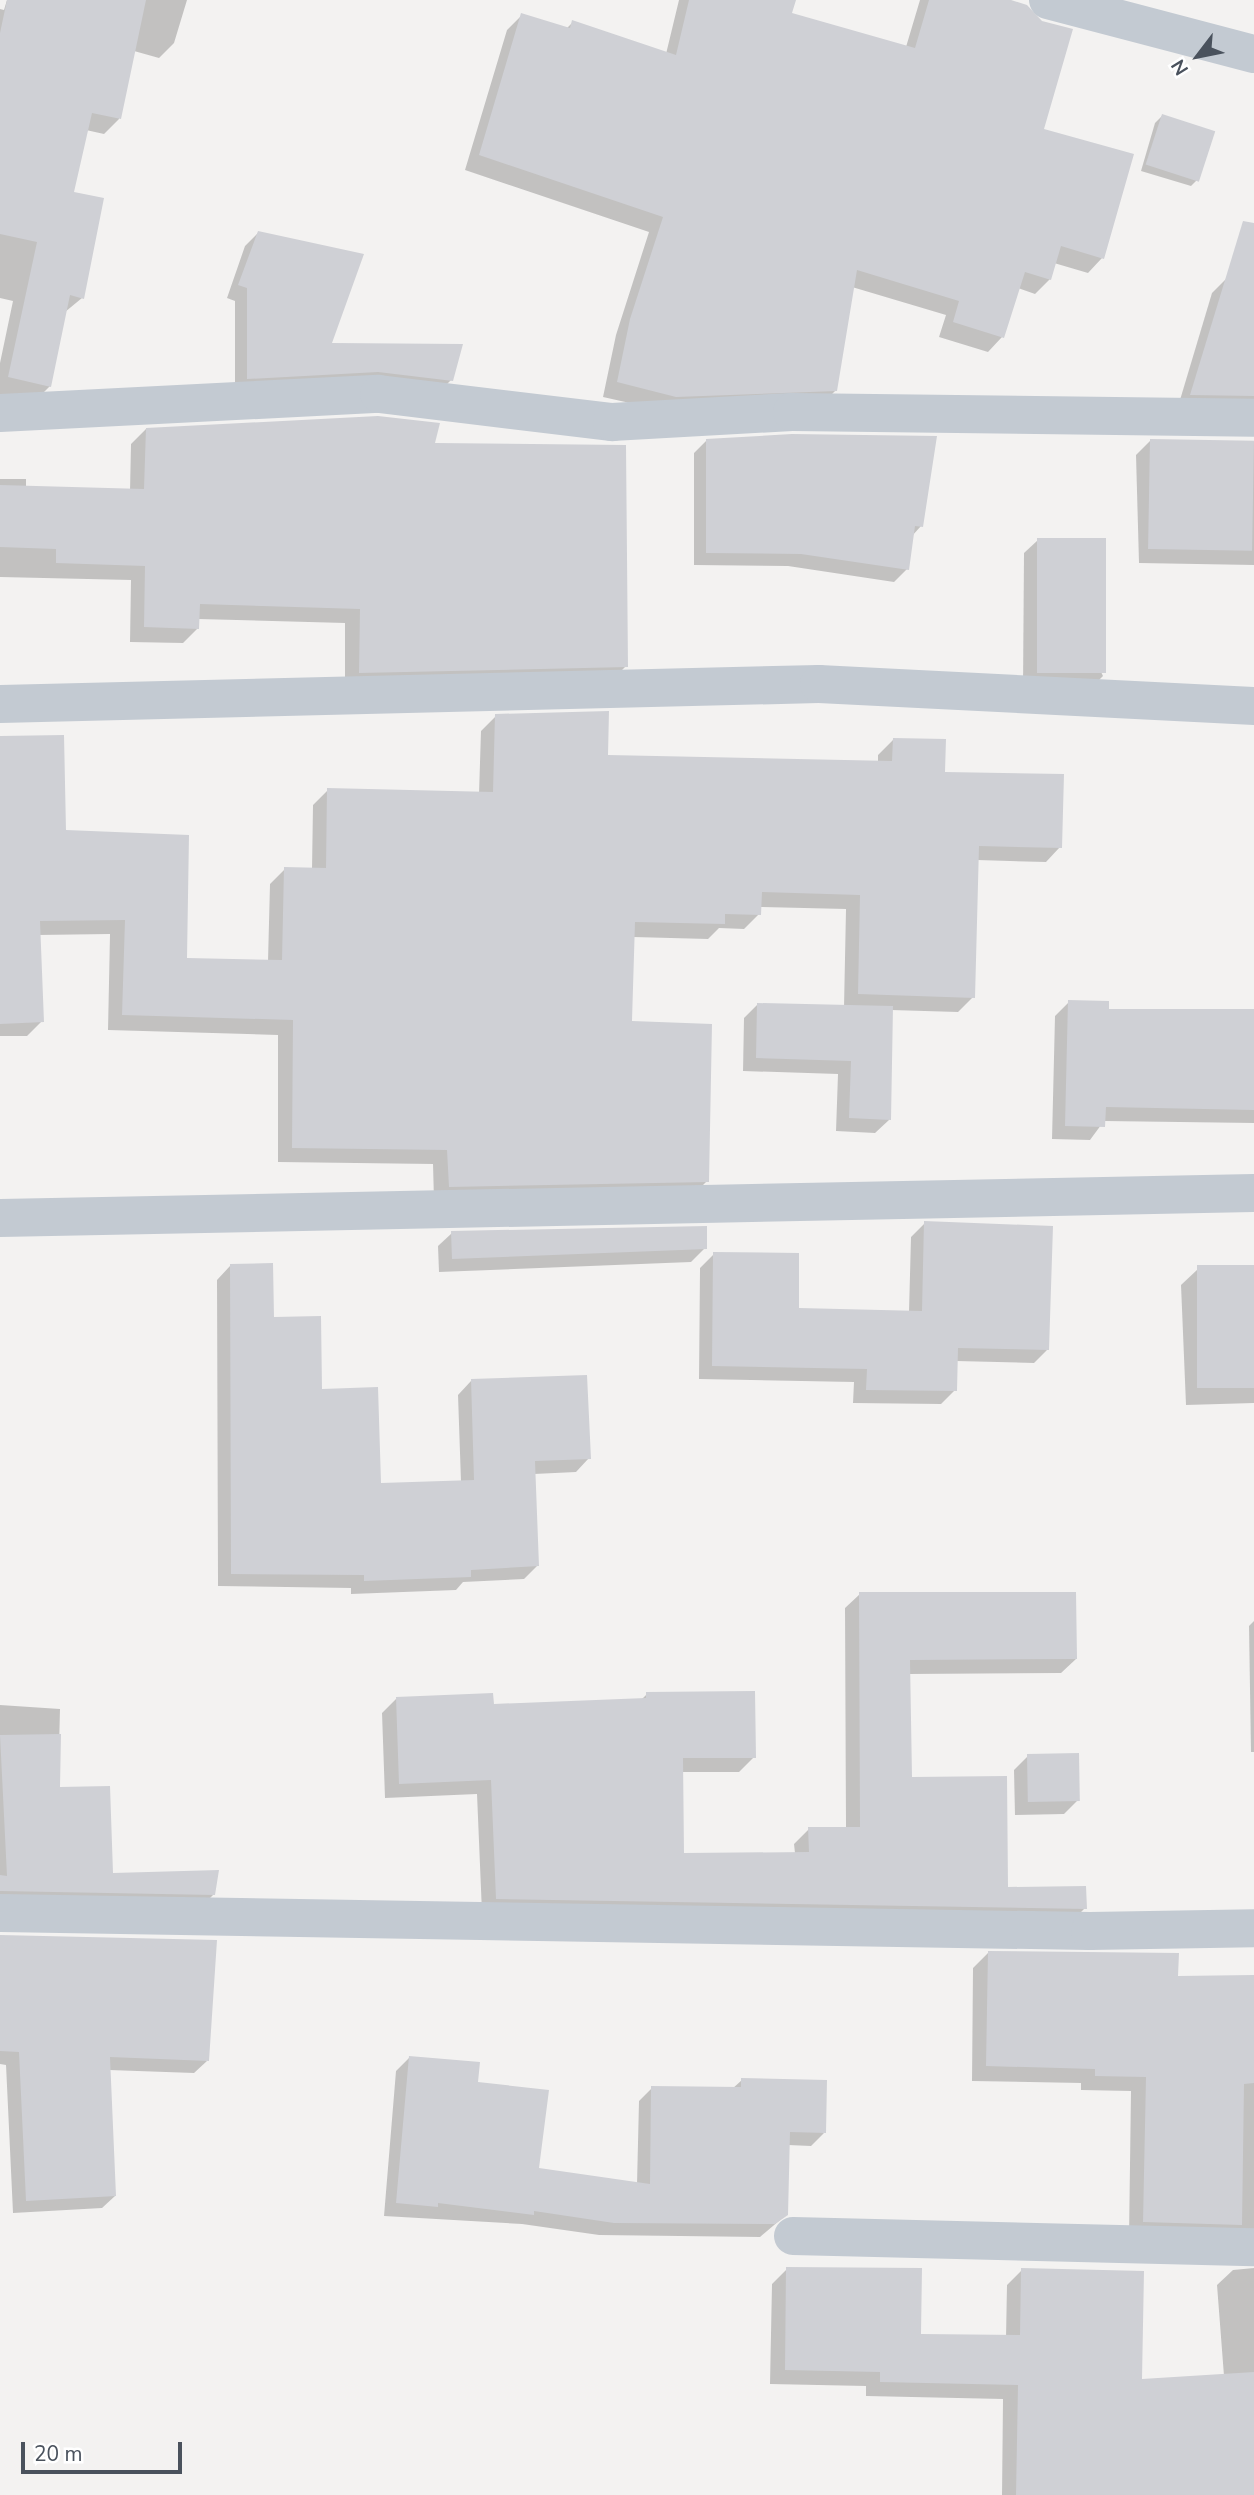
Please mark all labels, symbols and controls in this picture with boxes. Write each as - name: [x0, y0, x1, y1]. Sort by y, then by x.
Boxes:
- north arrow: [1163, 21, 1233, 91]
- text: N: [1165, 54, 1195, 80]
- scale bar: [24, 2428, 186, 2472]
- text: 20 m: [34, 2440, 83, 2468]

